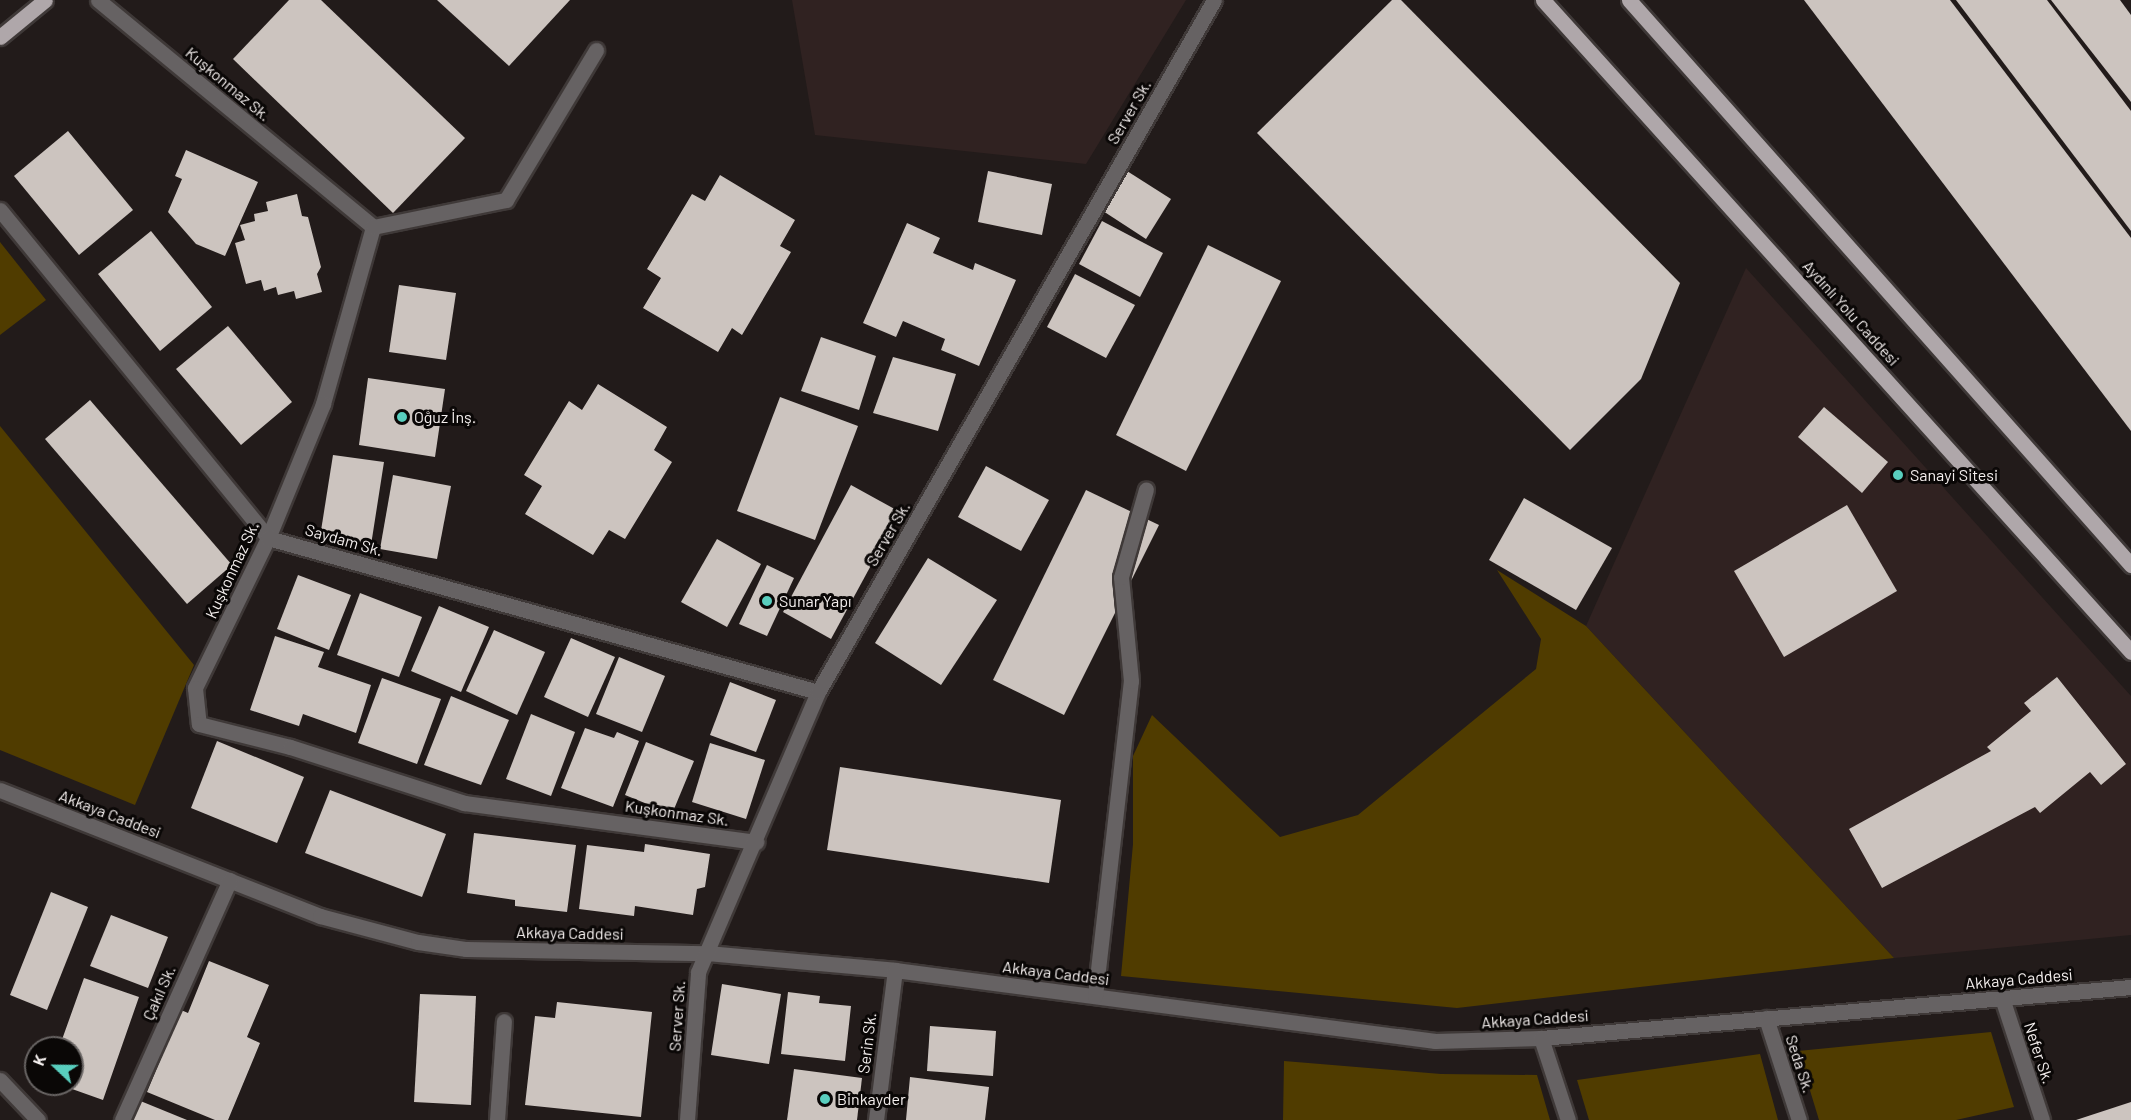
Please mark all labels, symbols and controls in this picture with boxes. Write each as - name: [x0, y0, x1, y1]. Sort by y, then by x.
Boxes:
- street label: Kuşkonmaz Sk.: [182, 43, 274, 125]
- street label: Server Sk.: [1103, 77, 1155, 147]
- street label: Aydınlı Yolu Caddesi: [1799, 256, 1903, 370]
- place label: Oğuz İnş.: [414, 407, 476, 427]
- marker: Oğuz İnş.: [395, 410, 409, 424]
- place label: Sanayi Sitesi: [1910, 465, 1998, 485]
- marker: Sanayi Sitesi: [1891, 468, 1905, 482]
- street label: Server Sk.: [862, 499, 914, 569]
- street label: Kuşkonmaz Sk.: [201, 519, 263, 621]
- street label: Saydam Sk.: [303, 520, 385, 560]
- place label: Sunar Yapı: [779, 591, 851, 611]
- marker: Sunar Yapı: [760, 594, 774, 608]
- street label: Akkaya Caddesi: [56, 786, 164, 842]
- street label: Kuşkonmaz Sk.: [624, 796, 730, 830]
- street label: Akkaya Caddesi: [516, 922, 624, 944]
- street label: Akkaya Caddesi: [1001, 957, 1111, 989]
- street label: Çakıl Sk.: [138, 963, 180, 1023]
- street label: Akkaya Caddesi: [1965, 965, 2073, 993]
- street label: Server Sk.: [665, 980, 689, 1052]
- street label: Akkaya Caddesi: [1481, 1006, 1589, 1032]
- street label: Serin Sk.: [854, 1011, 880, 1075]
- street label: Nefer Sk.: [2020, 1020, 2058, 1086]
- street label: Seda Sk.: [1782, 1033, 1818, 1095]
- north arrow: [24, 1036, 84, 1096]
- text: K: [28, 1052, 49, 1068]
- place label: Binkayder: [837, 1089, 906, 1109]
- marker: Binkayder: [818, 1092, 832, 1106]

